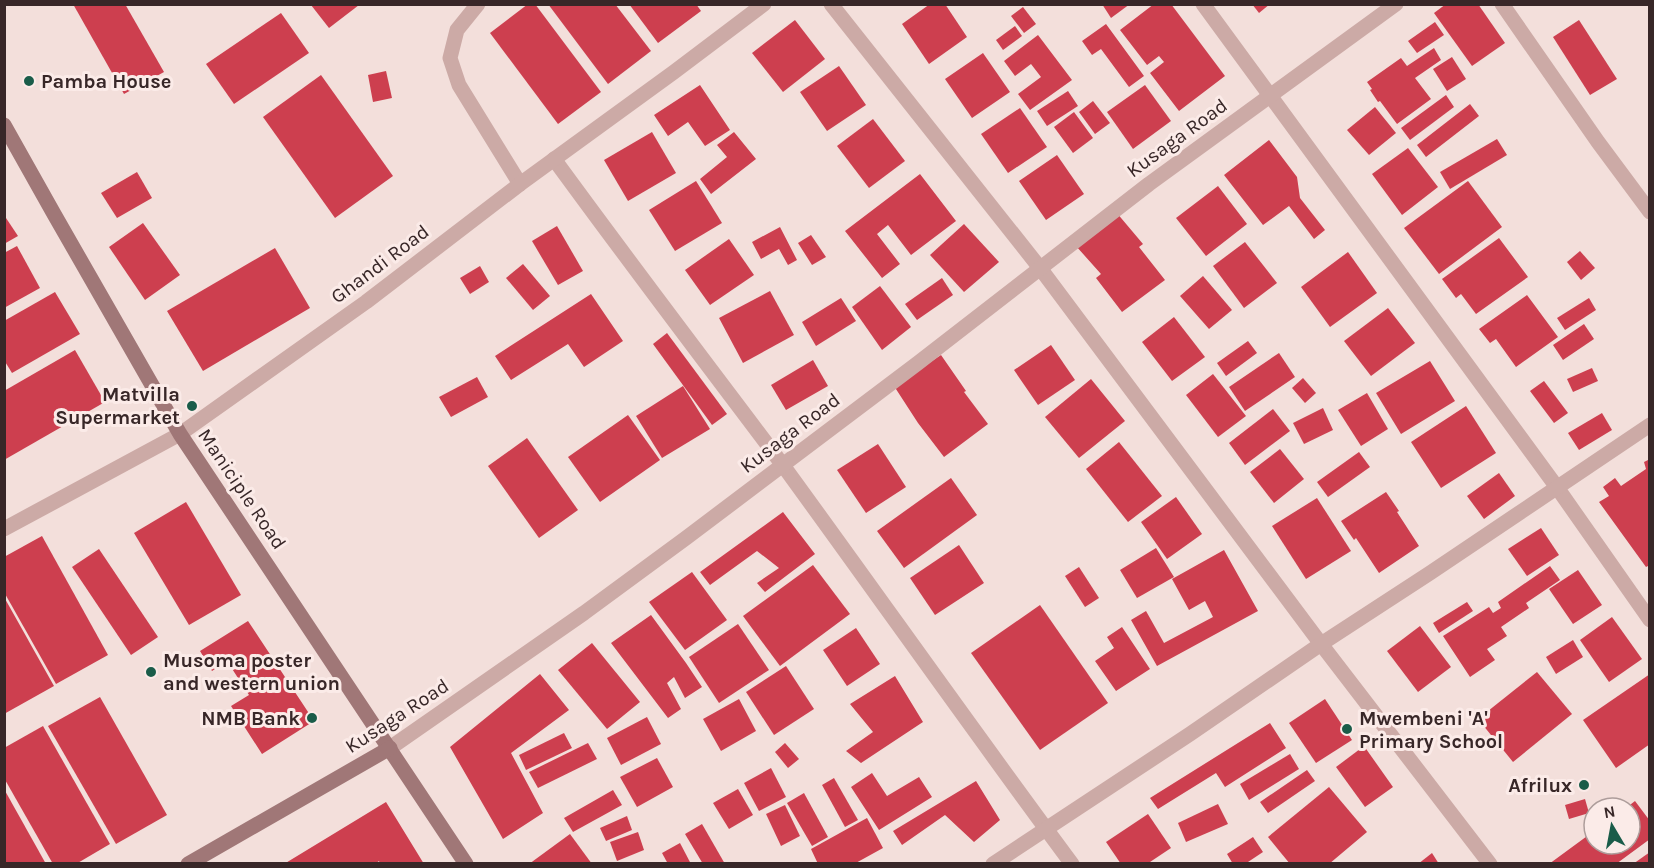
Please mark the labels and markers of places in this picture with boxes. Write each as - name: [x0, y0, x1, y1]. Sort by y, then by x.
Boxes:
- place label: Pamba House: [41, 70, 171, 93]
- marker: Pamba House: [22, 74, 36, 88]
- place label: Matvilla Supermarket: [55, 383, 180, 429]
- marker: Matvilla Supermarket: [185, 399, 199, 413]
- place label: Musoma poster and western union: [163, 649, 340, 695]
- marker: Musoma poster and western union: [144, 665, 158, 679]
- place label: NMB Bank: [201, 707, 300, 730]
- place label: Mwembeni 'A' Primary School: [1359, 707, 1503, 753]
- marker: NMB Bank: [305, 711, 319, 725]
- marker: Mwembeni 'A' Primary School: [1340, 722, 1354, 736]
- place label: Afrilux: [1508, 774, 1572, 797]
- marker: Afrilux: [1577, 778, 1591, 792]

